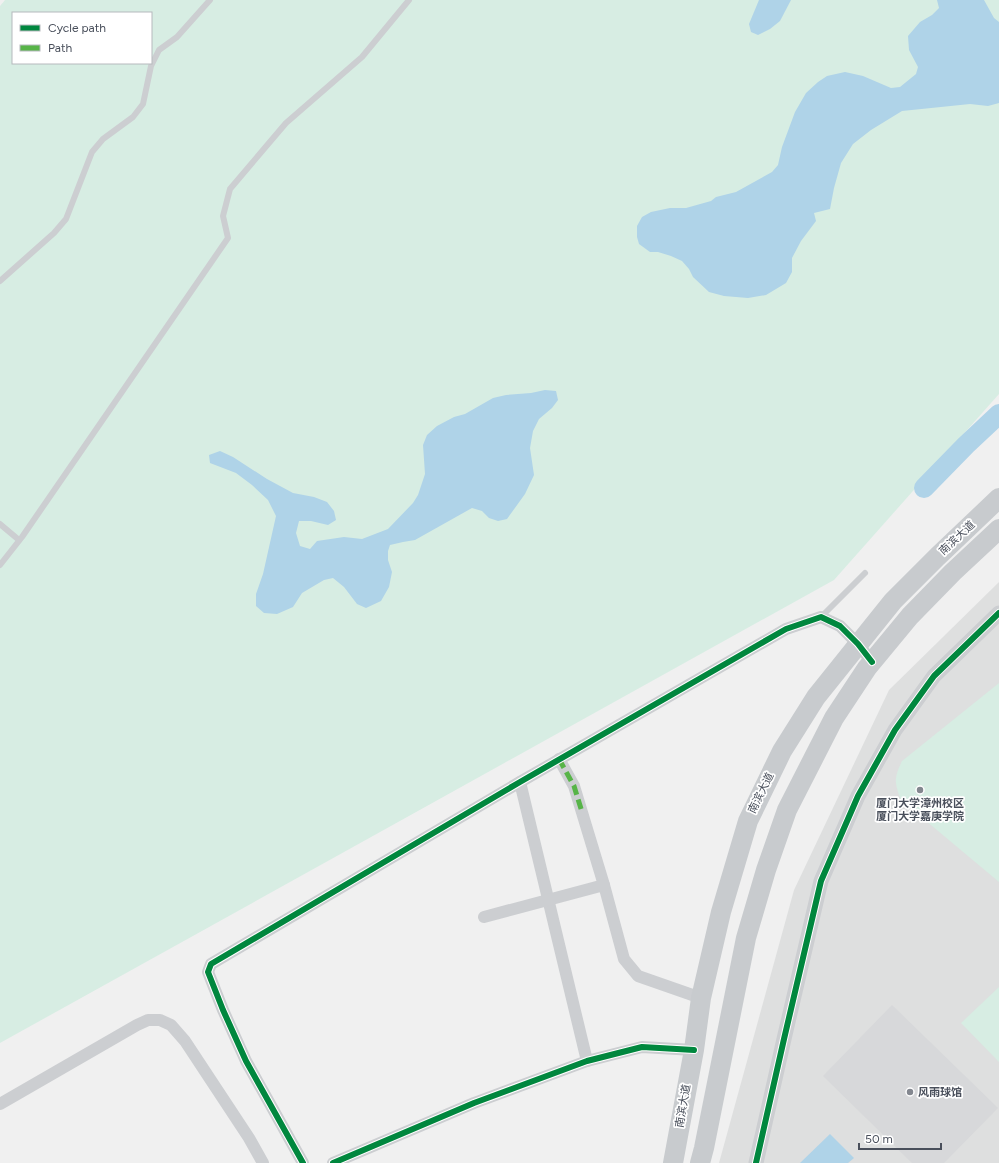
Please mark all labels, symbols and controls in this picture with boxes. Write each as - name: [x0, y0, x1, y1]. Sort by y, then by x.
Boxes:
- legend: [12, 12, 152, 64]
- text: Cycle path: [48, 21, 106, 35]
- text: Path: [48, 41, 72, 55]
- street label: 南滨大道: [936, 518, 978, 558]
- street label: 南滨大道: [746, 770, 776, 816]
- marker: 厦门大学漳州校区 厦门大学嘉庚学院: [915, 785, 925, 795]
- place label: 厦门大学漳州校区 厦门大学嘉庚学院: [876, 797, 964, 823]
- street label: 南滨大道: [673, 1083, 693, 1129]
- place label: 风雨球馆: [918, 1086, 962, 1099]
- marker: 风雨球馆: [905, 1087, 915, 1097]
- scale bar: [859, 1125, 941, 1151]
- text: 50 m: [865, 1132, 893, 1146]

